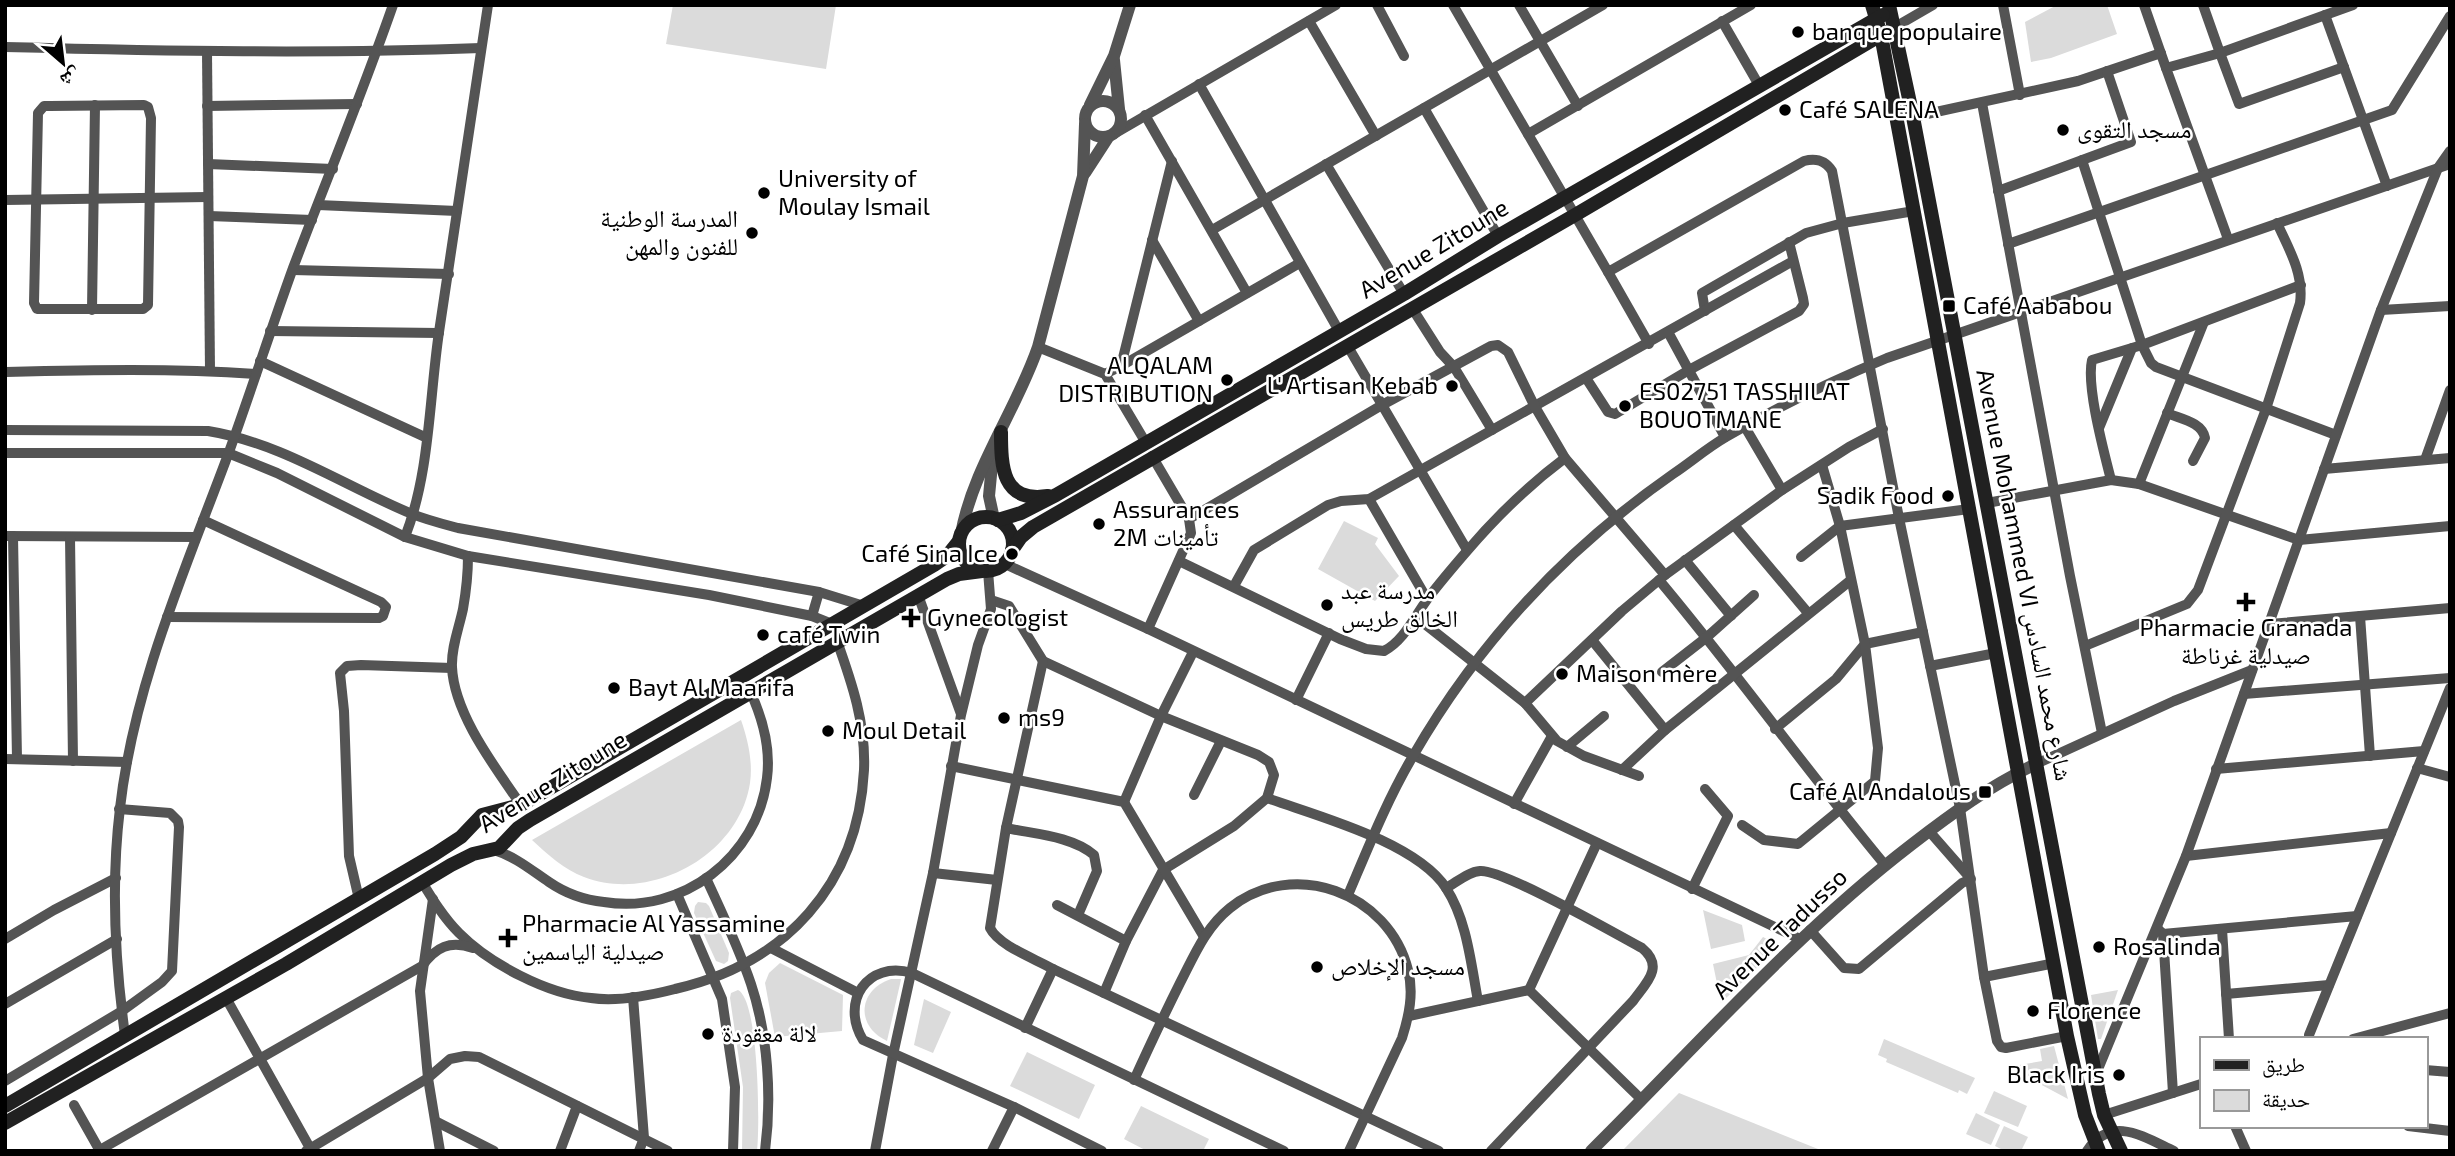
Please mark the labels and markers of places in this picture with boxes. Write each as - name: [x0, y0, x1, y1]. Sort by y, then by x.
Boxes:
- place label: banque populaire: [1812, 16, 2002, 45]
- marker: banque populaire: [1790, 24, 1806, 40]
- place label: Café SALENA: [1799, 94, 1939, 123]
- marker: Café SALENA: [1777, 102, 1793, 118]
- place label: مسجد التقوى: [2077, 114, 2191, 144]
- marker: مسجد التقوى: [2055, 122, 2071, 138]
- place label: University of Moulay Ismail: [778, 163, 930, 220]
- marker: University of Moulay Ismail: [756, 185, 772, 201]
- place label: المدرسة الوطنية للفنون والمهن: [600, 203, 738, 261]
- marker: المدرسة الوطنية للفنون والمهن: [744, 225, 760, 241]
- place label: Café Aababou: [1963, 290, 2112, 319]
- marker: Café Aababou: [1941, 298, 1957, 314]
- place label: ALQALAM DISTRIBUTION: [1058, 350, 1213, 407]
- place label: L' Artisan Kebab: [1267, 370, 1438, 399]
- marker: ALQALAM DISTRIBUTION: [1219, 372, 1235, 388]
- place label: ES02751 TASSHILAT BOUOTMANE: [1639, 376, 1850, 433]
- marker: L' Artisan Kebab: [1444, 378, 1460, 394]
- marker: ES02751 TASSHILAT BOUOTMANE: [1617, 398, 1633, 414]
- place label: Sadik Food: [1817, 480, 1934, 509]
- marker: Sadik Food: [1940, 488, 1956, 504]
- place label: Assurances 2M تأمينات: [1113, 494, 1239, 551]
- marker: Assurances 2M تأمينات: [1091, 516, 1107, 532]
- place label: Café Sina Ice: [861, 538, 998, 567]
- marker: Café Sina Ice: [1004, 546, 1020, 562]
- place label: مدرسة عبد الخالق طريس: [1341, 575, 1458, 633]
- marker: Pharmacie Granada صيدلية غرناطة: [2238, 594, 2254, 610]
- marker: مدرسة عبد الخالق طريس: [1319, 597, 1335, 613]
- place label: Gynecologist: [927, 602, 1068, 631]
- marker: Gynecologist: [901, 608, 921, 628]
- place label: Pharmacie Granada صيدلية غرناطة: [2140, 612, 2352, 669]
- place label: café Twin: [777, 619, 880, 648]
- marker: café Twin: [755, 627, 771, 643]
- place label: Maison mère: [1576, 658, 1717, 687]
- marker: Maison mère: [1554, 666, 1570, 682]
- place label: Bayt Al Maarifa: [628, 672, 795, 701]
- marker: Bayt Al Maarifa: [606, 680, 622, 696]
- place label: ms9: [1018, 702, 1065, 731]
- marker: ms9: [996, 710, 1012, 726]
- place label: Moul Detail: [842, 715, 966, 744]
- marker: Moul Detail: [820, 723, 836, 739]
- place label: Café Al Andalous: [1789, 776, 1971, 805]
- marker: Café Al Andalous: [1977, 784, 1993, 800]
- place label: Pharmacie Al Yassamine صيدلية الياسمين: [522, 908, 785, 966]
- marker: Pharmacie Al Yassamine صيدلية الياسمين: [500, 930, 516, 946]
- place label: Rosalinda: [2113, 931, 2221, 960]
- marker: Rosalinda: [2091, 939, 2107, 955]
- place label: مسجد الإخلاص: [1331, 951, 1465, 981]
- marker: مسجد الإخلاص: [1309, 959, 1325, 975]
- place label: Florence: [2047, 995, 2141, 1024]
- marker: Florence: [2025, 1003, 2041, 1019]
- place label: لالة معقودة: [722, 1018, 817, 1047]
- marker: لالة معقودة: [700, 1026, 716, 1042]
- place label: Black Iris: [2007, 1059, 2105, 1088]
- marker: Black Iris: [2111, 1067, 2127, 1083]

